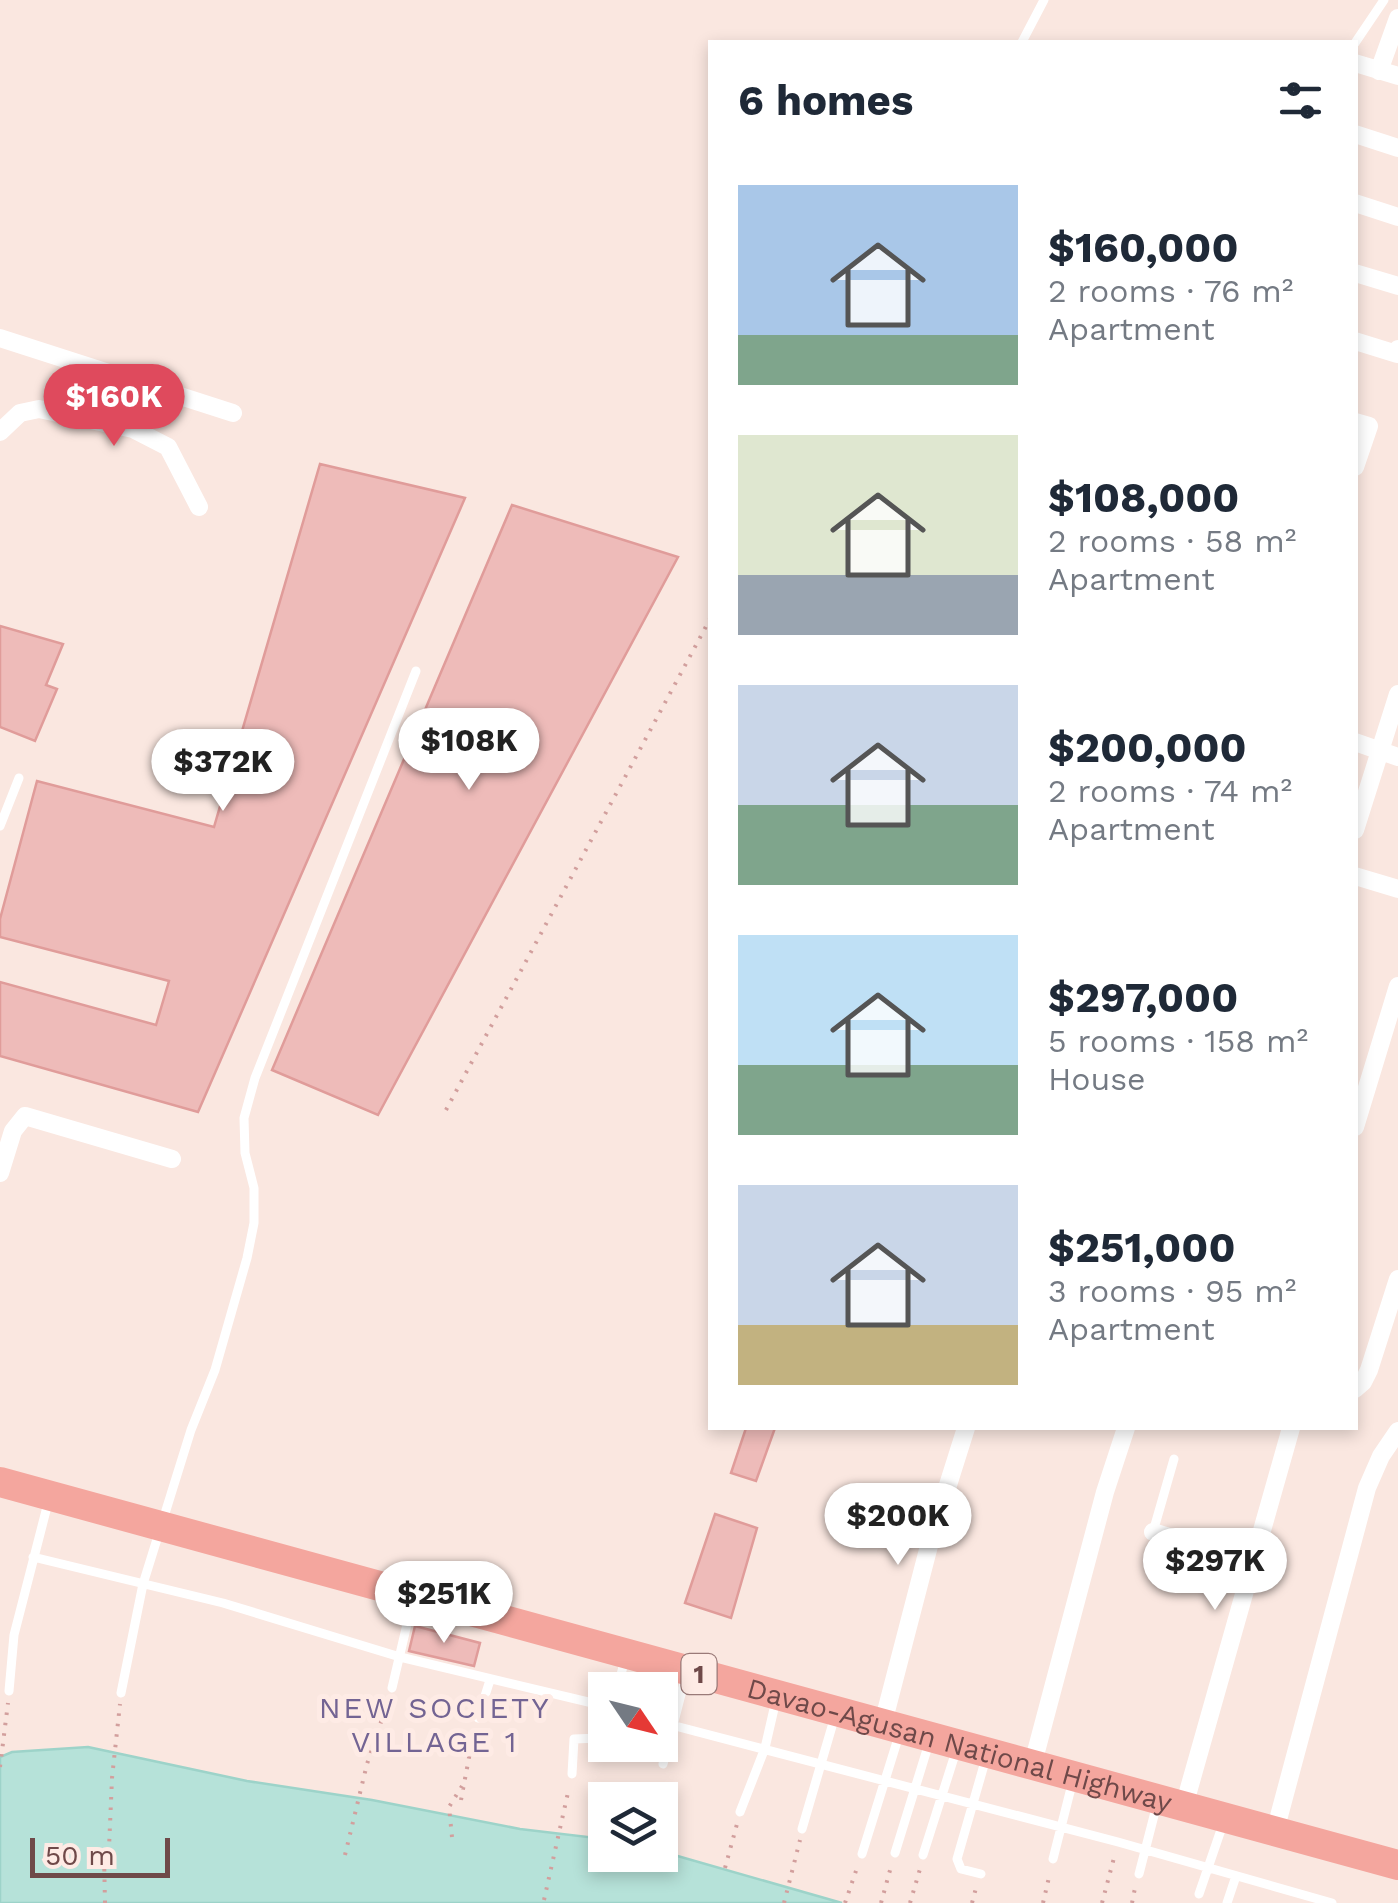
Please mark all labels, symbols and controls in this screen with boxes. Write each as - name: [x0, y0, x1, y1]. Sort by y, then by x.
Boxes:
- icon: filters: [1273, 73, 1328, 128]
- text: 6 homes: [738, 76, 913, 125]
- text: $160,000: [1048, 223, 1238, 272]
- icon: home: [818, 225, 938, 345]
- text: 2 rooms · 76 m²: [1048, 272, 1294, 310]
- text: Apartment: [1048, 310, 1215, 348]
- pin: $160K: [44, 364, 184, 449]
- text: $160K: [66, 377, 162, 415]
- text: $108,000: [1048, 473, 1239, 522]
- icon: home: [818, 475, 938, 595]
- text: 2 rooms · 58 m²: [1048, 522, 1296, 560]
- text: Apartment: [1048, 560, 1215, 598]
- pin: $108K: [399, 708, 539, 793]
- text: $108K: [420, 721, 518, 759]
- text: $200,000: [1048, 723, 1247, 772]
- icon: home: [818, 725, 938, 845]
- pin: $372K: [153, 729, 293, 814]
- text: $372K: [173, 742, 273, 780]
- text: 2 rooms · 74 m²: [1048, 772, 1292, 810]
- text: Apartment: [1048, 810, 1215, 848]
- text: $297,000: [1048, 973, 1238, 1022]
- icon: home: [818, 975, 938, 1095]
- text: 5 rooms · 158 m²: [1048, 1022, 1308, 1060]
- text: House: [1048, 1060, 1146, 1098]
- text: $251,000: [1048, 1223, 1235, 1272]
- icon: home: [818, 1225, 938, 1345]
- text: 3 rooms · 95 m²: [1048, 1272, 1296, 1310]
- text: Apartment: [1048, 1310, 1215, 1348]
- pin: $200K: [828, 1483, 968, 1568]
- text: $200K: [847, 1496, 949, 1534]
- pin: $297K: [1145, 1528, 1285, 1613]
- text: $297K: [1165, 1541, 1265, 1579]
- pin: $251K: [374, 1561, 514, 1646]
- text: $251K: [397, 1574, 491, 1612]
- road number: 1: [682, 1654, 716, 1694]
- street label: Davao-Agusan National Highway: [743, 1671, 1176, 1819]
- north arrow: [588, 1672, 678, 1762]
- map controls: [588, 1672, 678, 1872]
- district label: NEW SOCIETY VILLAGE 1: [319, 1690, 551, 1759]
- button: layers: [588, 1782, 678, 1872]
- scale bar: [30, 1833, 170, 1878]
- text: 50 m: [45, 1839, 115, 1872]

